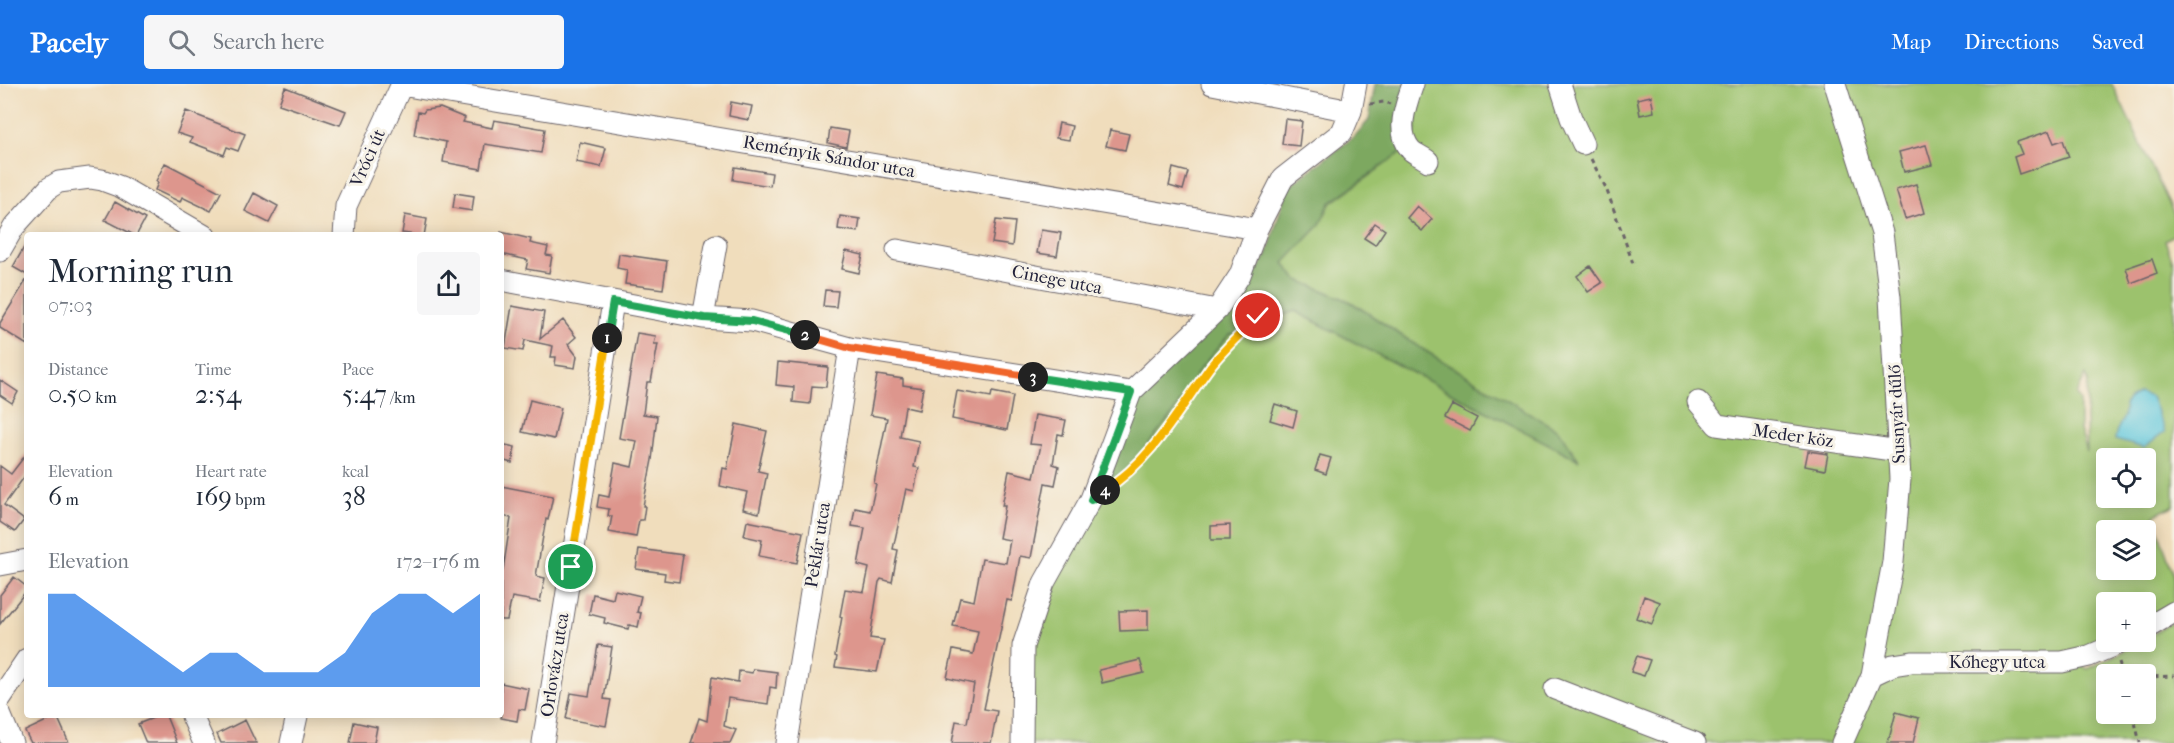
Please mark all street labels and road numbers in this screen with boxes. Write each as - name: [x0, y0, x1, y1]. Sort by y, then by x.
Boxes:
- street label: Vróci út: [346, 125, 390, 191]
- street label: Reményik Sándor utca: [741, 132, 917, 183]
- street label: Cinege utca: [1010, 261, 1105, 299]
- street label: Susnyár dűlő: [1884, 364, 1910, 464]
- street label: Meder köz: [1751, 420, 1835, 452]
- street label: Peklár utca: [801, 500, 835, 589]
- street label: Orlovácz utca: [536, 611, 574, 719]
- street label: Kőhegy utca: [1949, 652, 2046, 673]

